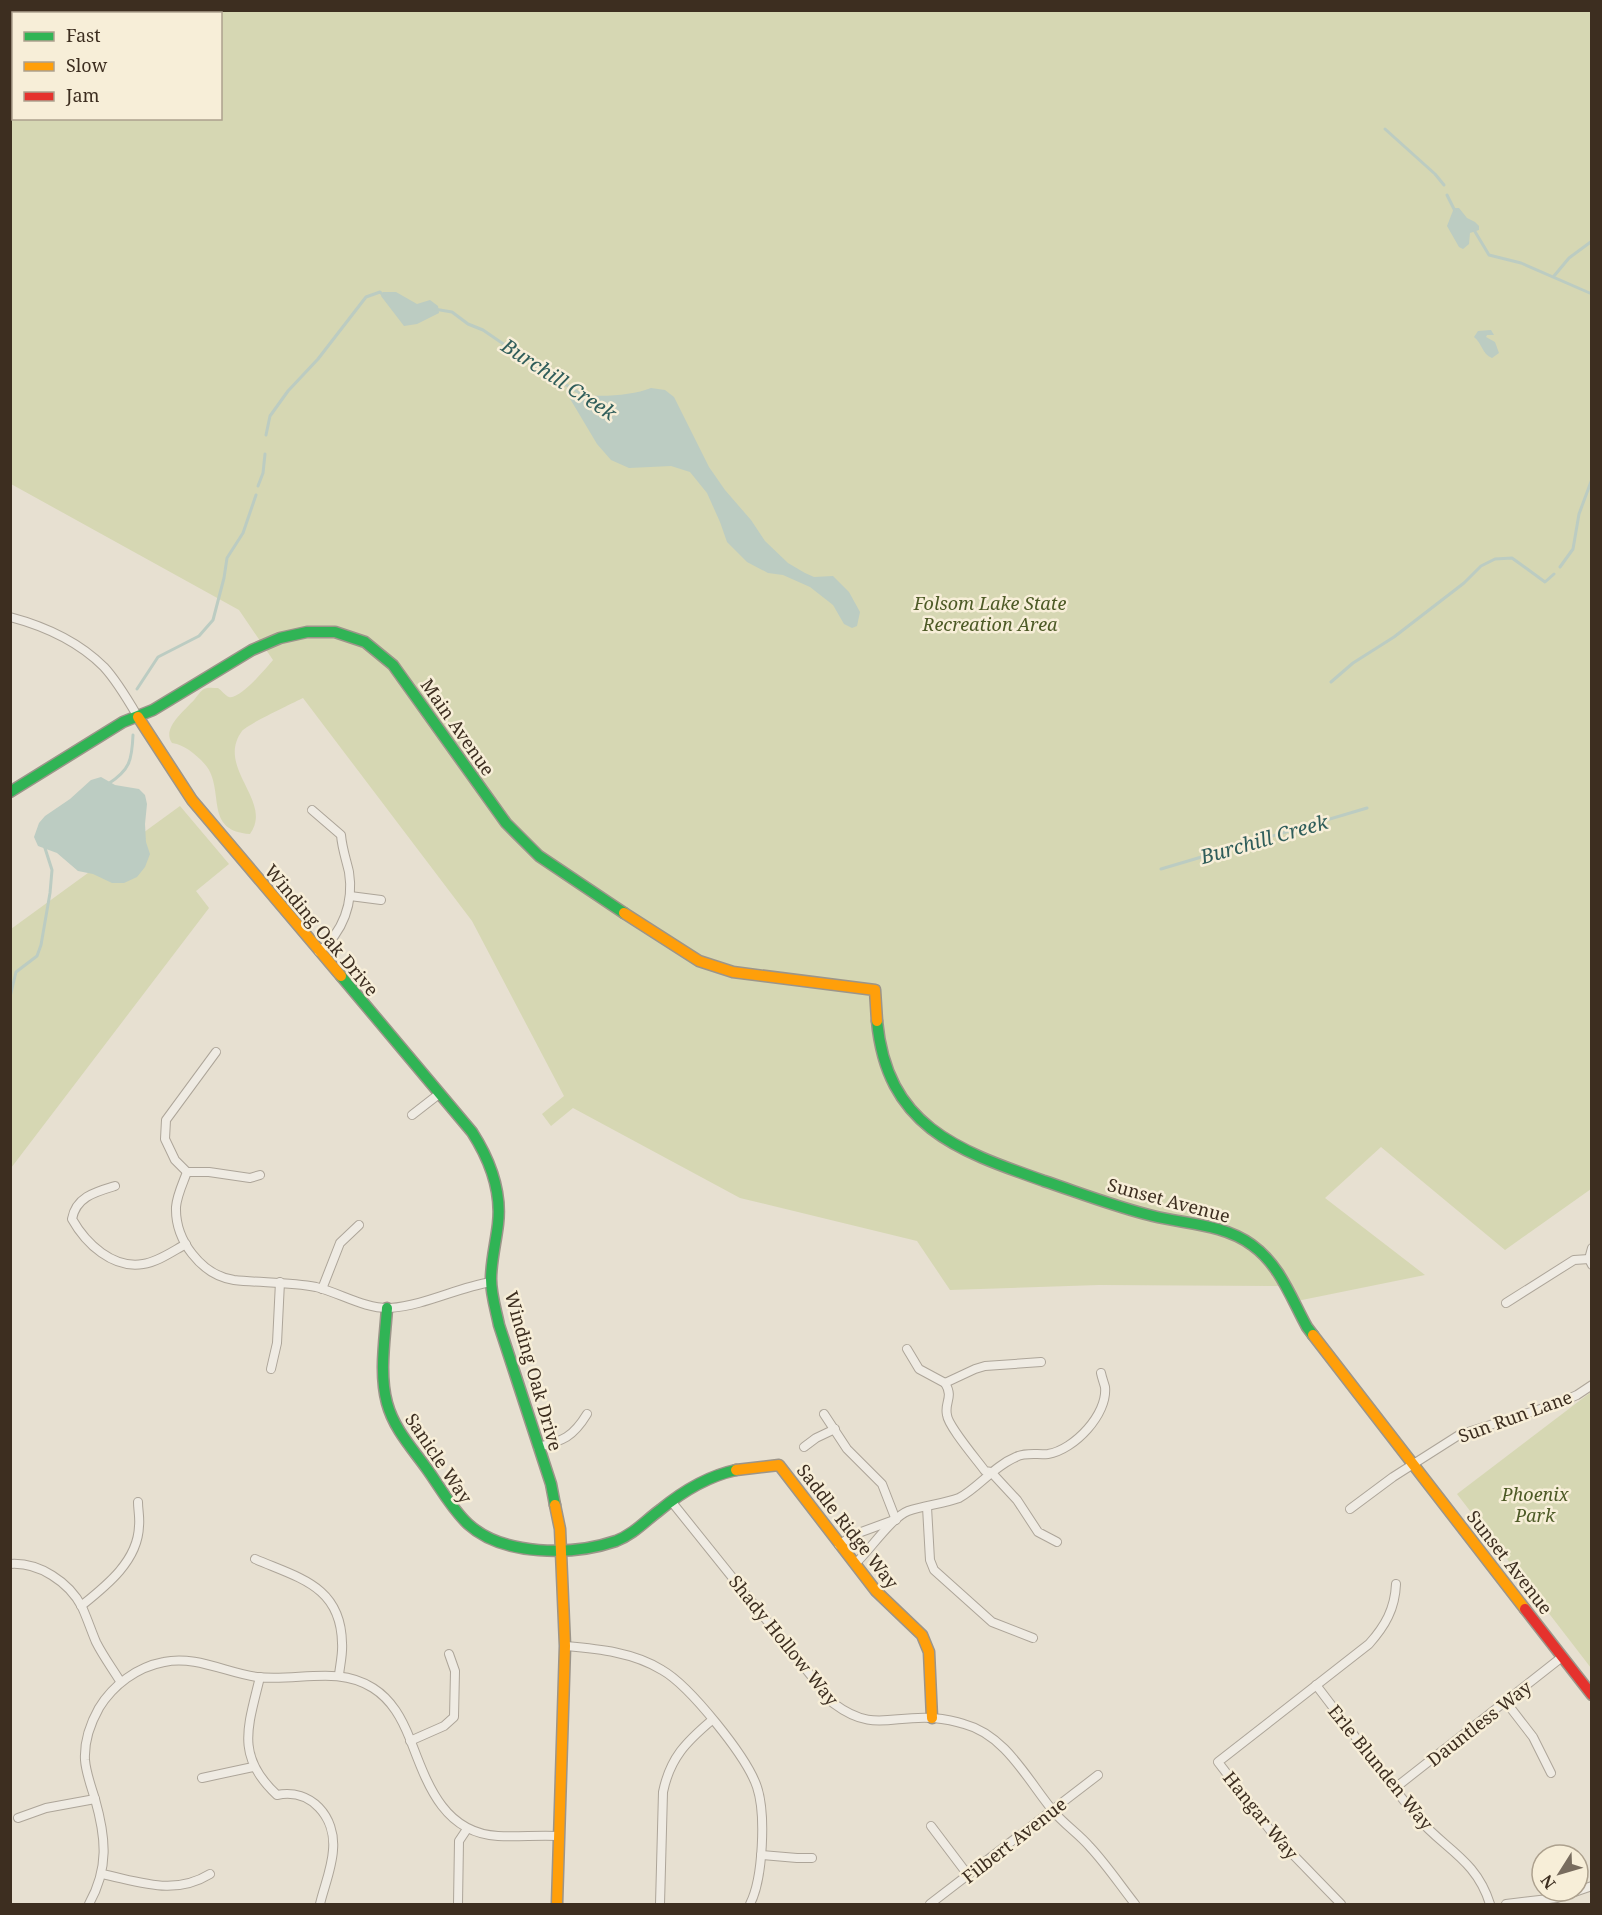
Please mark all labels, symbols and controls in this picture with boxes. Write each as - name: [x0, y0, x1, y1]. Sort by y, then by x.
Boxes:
- legend: [12, 12, 222, 120]
- text: Fast: [66, 23, 101, 47]
- text: Slow: [66, 53, 108, 77]
- text: Jam: [65, 83, 100, 107]
- water label: Burchill Creek: [496, 331, 622, 427]
- park label: Folsom Lake State Recreation Area: [913, 591, 1066, 636]
- street label: Main Avenue: [416, 674, 500, 780]
- water label: Burchill Creek: [1196, 808, 1332, 870]
- street label: Winding Oak Drive: [260, 859, 384, 1001]
- street label: Sunset Avenue: [1105, 1172, 1233, 1228]
- street label: Winding Oak Drive: [500, 1288, 568, 1454]
- street label: Sun Run Lane: [1455, 1384, 1575, 1448]
- street label: Sanicle Way: [400, 1408, 478, 1508]
- street label: Saddle Ridge Way: [792, 1459, 905, 1594]
- park label: Phoenix Park: [1500, 1482, 1570, 1527]
- street label: Sunset Avenue: [1462, 1505, 1558, 1619]
- street label: Shady Hollow Way: [724, 1570, 845, 1711]
- street label: Dauntless Way: [1422, 1674, 1537, 1771]
- street label: Erle Blunden Way: [1323, 1699, 1439, 1835]
- street label: Hangar Way: [1218, 1766, 1304, 1865]
- street label: Filbert Avenue: [957, 1792, 1071, 1888]
- north arrow: [1530, 1843, 1590, 1903]
- text: N: [1535, 1870, 1561, 1894]

